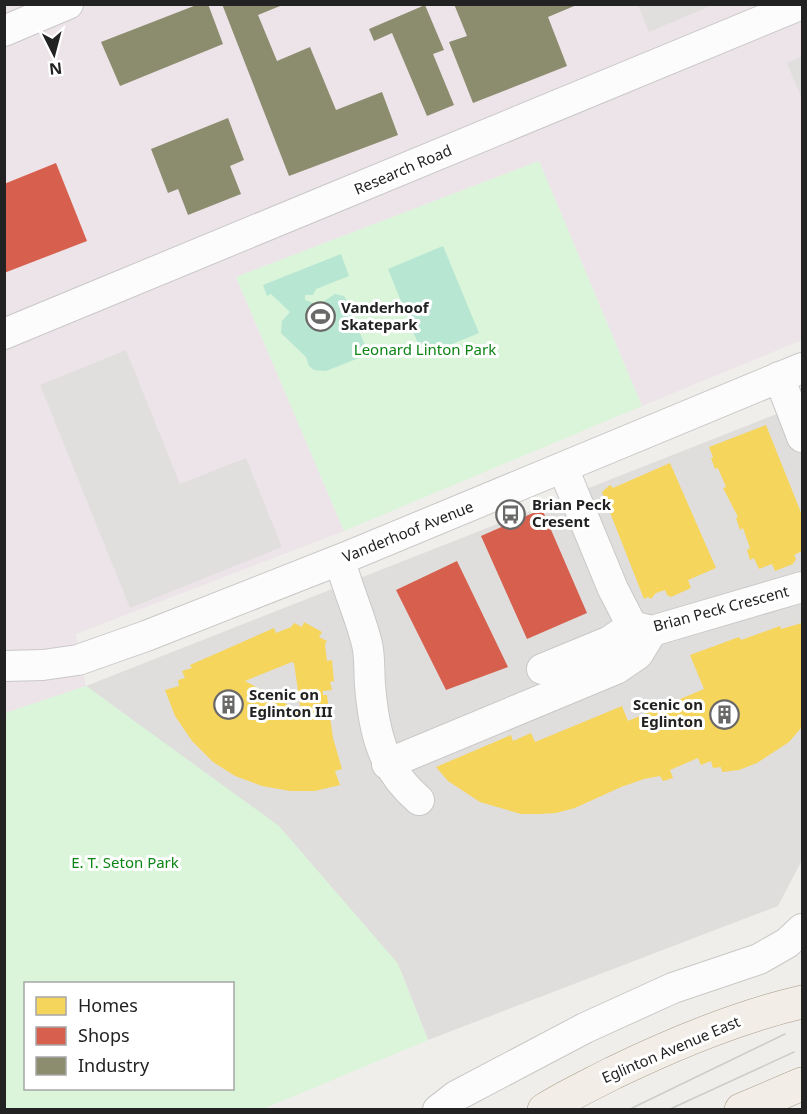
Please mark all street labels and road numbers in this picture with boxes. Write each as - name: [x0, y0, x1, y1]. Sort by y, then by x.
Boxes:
- street label: Research Road: [351, 140, 454, 199]
- street label: Vanderhoof Avenue: [339, 496, 476, 566]
- street label: Brian Peck Crescent: [651, 580, 791, 636]
- street label: Eglinton Avenue East: [599, 1011, 743, 1087]

